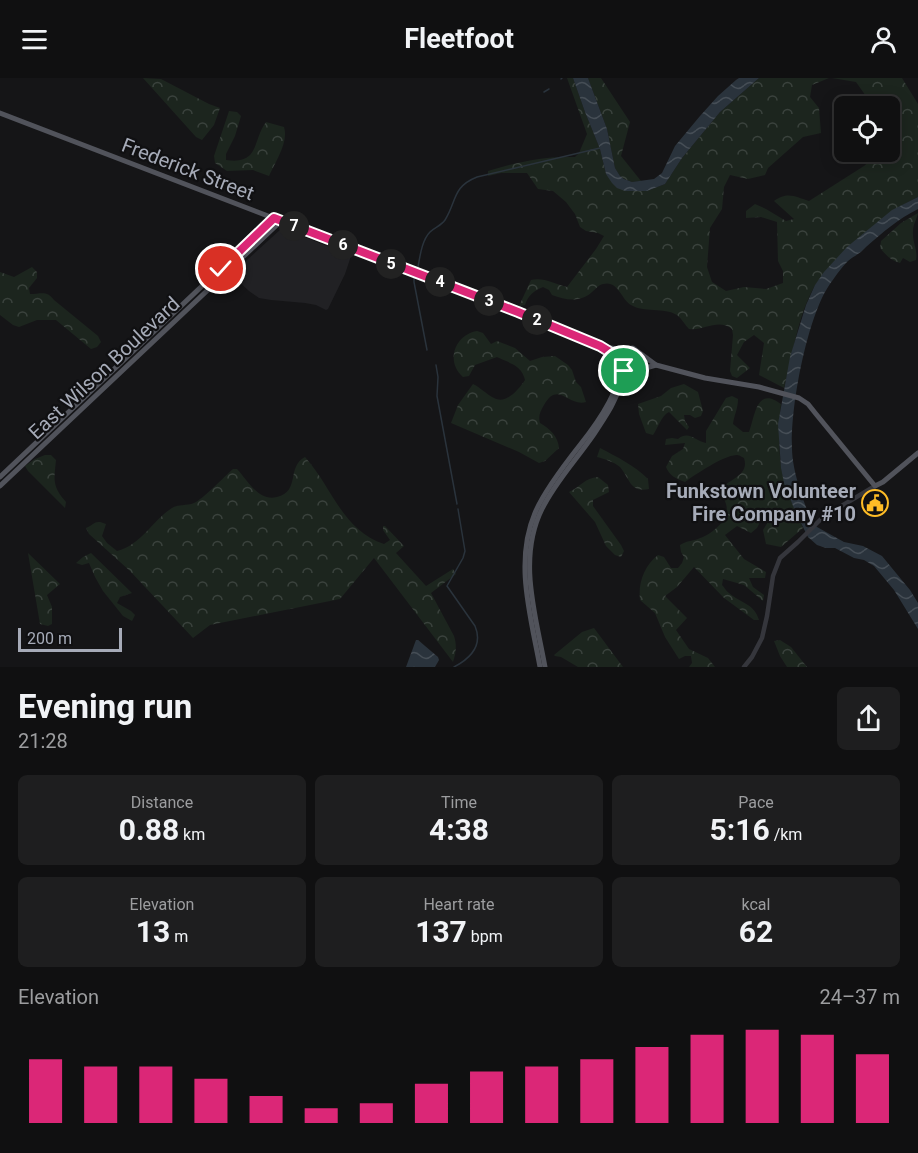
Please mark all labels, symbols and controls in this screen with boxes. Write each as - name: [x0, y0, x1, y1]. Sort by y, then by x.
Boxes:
- icon: menu: [18, 23, 51, 56]
- text: Fleetfoot: [404, 23, 514, 55]
- icon: person: [867, 23, 900, 56]
- map controls: [834, 96, 900, 162]
- button: locate: [834, 96, 900, 162]
- street label: Frederick Street: [118, 133, 258, 205]
- pin: 7: [279, 211, 309, 241]
- text: 7: [289, 216, 299, 235]
- pin: 6: [328, 230, 358, 260]
- text: 6: [338, 235, 348, 254]
- pin: [195, 243, 246, 294]
- pin: 5: [376, 249, 406, 279]
- icon: check: [204, 252, 237, 285]
- text: 5: [386, 254, 396, 273]
- pin: 4: [425, 267, 455, 297]
- text: 4: [435, 272, 445, 291]
- pin: 3: [474, 286, 504, 316]
- text: 3: [484, 291, 494, 310]
- street label: East Wilson Boulevard: [23, 292, 185, 444]
- pin: 2: [522, 305, 552, 335]
- text: 2: [532, 310, 542, 329]
- pin: [598, 345, 649, 396]
- icon: arrive: [607, 354, 640, 387]
- place label: Funkstown Volunteer Fire Company #10: [666, 479, 857, 526]
- public building icon: Funkstown Volunteer Fire Company #10: [860, 488, 890, 518]
- scale bar: [18, 625, 122, 652]
- text: 200 m: [27, 629, 72, 648]
- text: Evening run: [18, 687, 192, 726]
- button: share: [837, 687, 900, 750]
- text: 21:28: [18, 729, 68, 753]
- text: Distance: [131, 793, 193, 812]
- text: Time: [441, 793, 477, 812]
- text: Pace: [738, 793, 774, 812]
- text: 0.88: [119, 812, 179, 847]
- text: 4:38: [429, 812, 489, 847]
- text: 5:16: [710, 812, 770, 847]
- text: km: [179, 825, 205, 844]
- text: /km: [770, 825, 802, 844]
- text: Elevation: [130, 895, 194, 914]
- text: Heart rate: [423, 895, 495, 914]
- text: kcal: [742, 895, 770, 914]
- text: 13: [136, 914, 170, 949]
- text: 137: [415, 914, 467, 949]
- text: 62: [739, 914, 773, 949]
- text: m: [170, 927, 188, 946]
- text: bpm: [467, 927, 503, 946]
- text: Elevation: [18, 985, 99, 1009]
- text: 24–37 m: [819, 985, 900, 1009]

